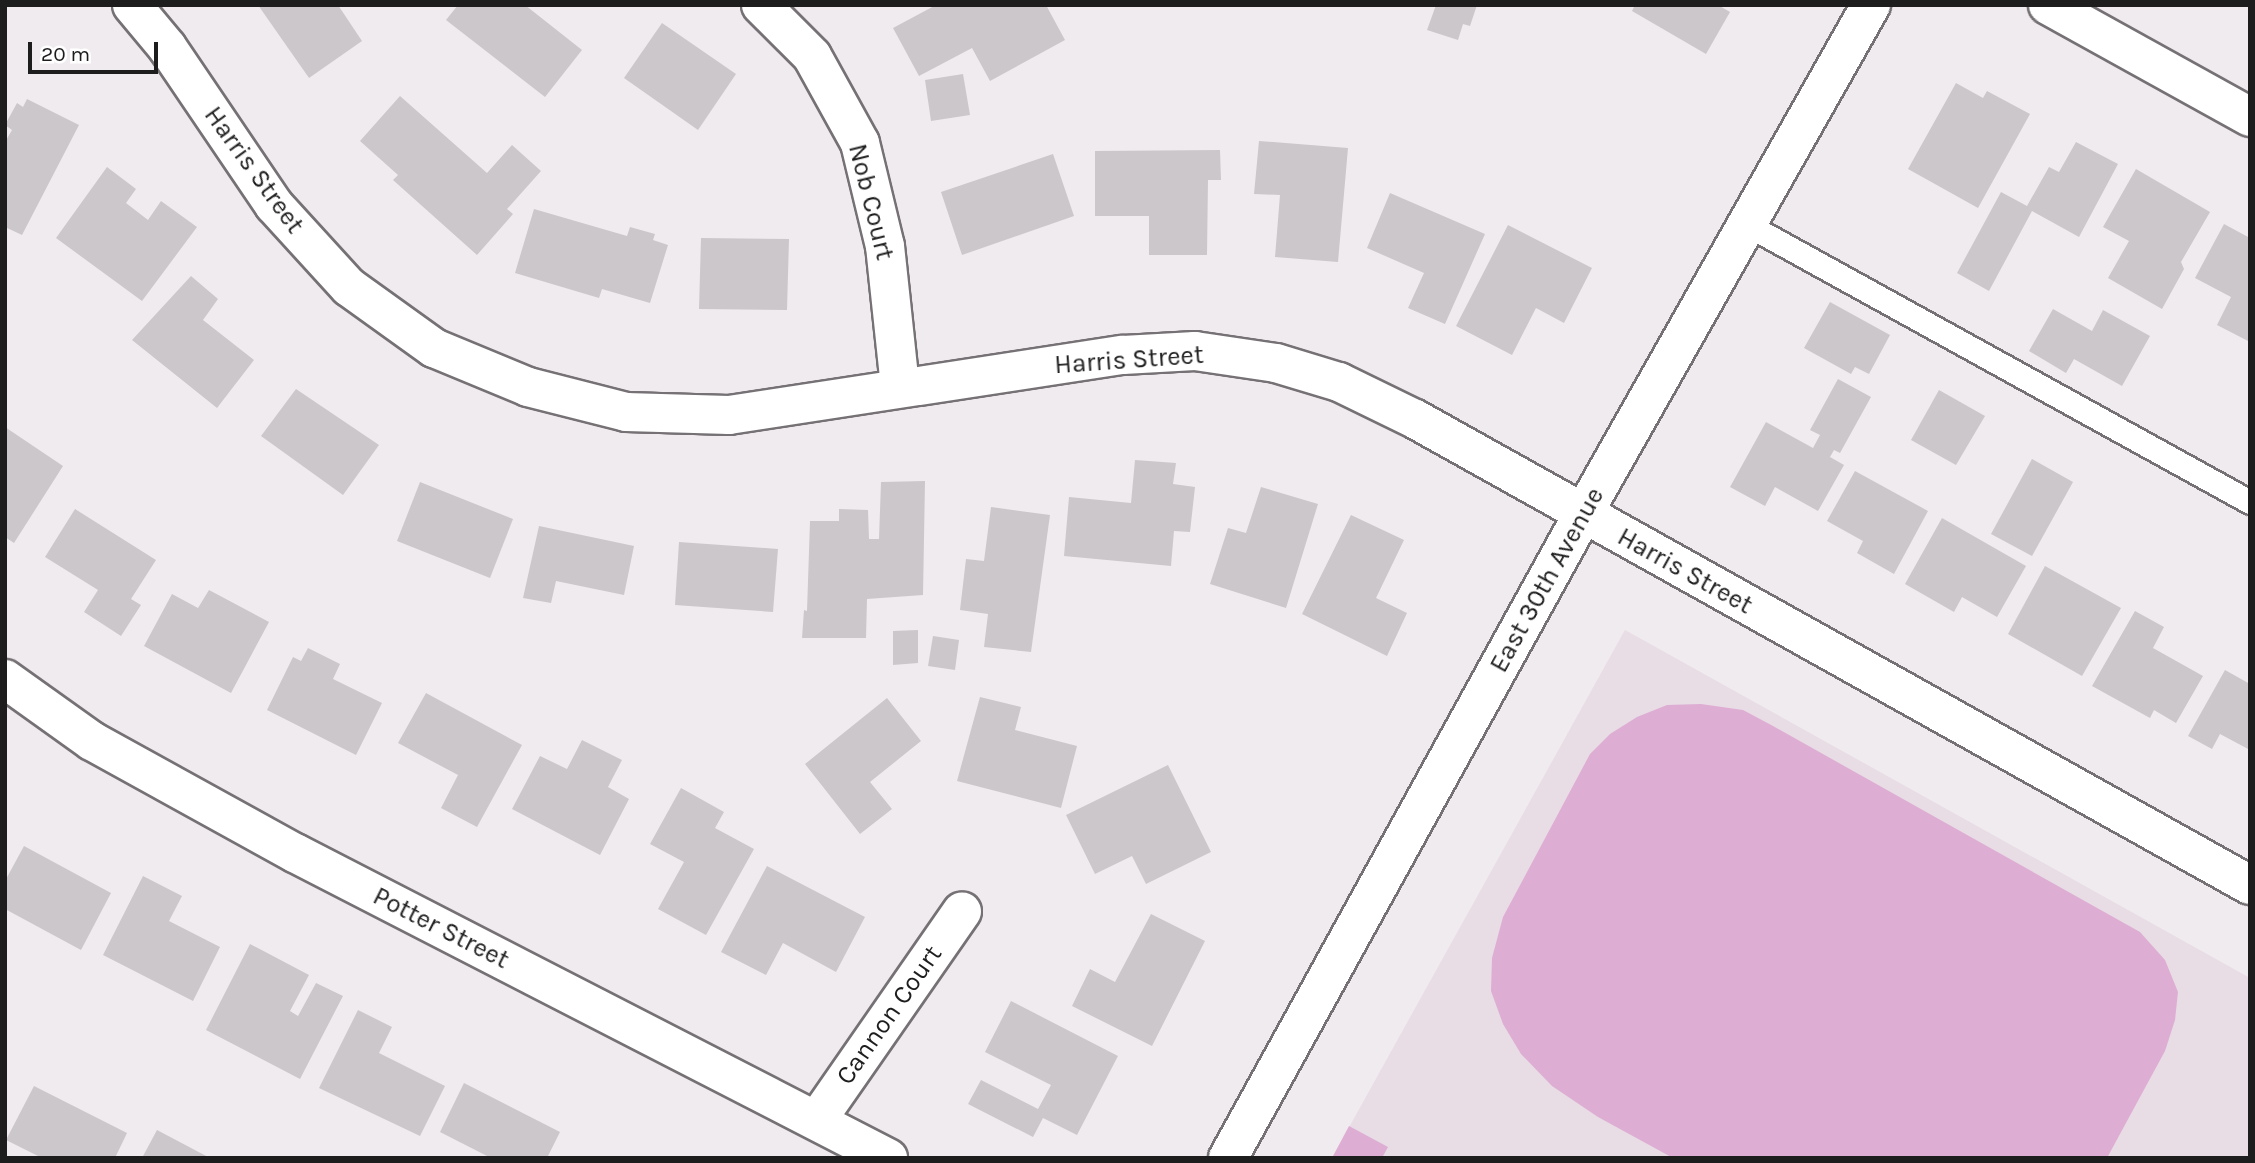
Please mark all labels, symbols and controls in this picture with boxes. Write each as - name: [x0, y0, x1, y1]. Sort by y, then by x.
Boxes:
- scale bar: [32, 28, 161, 72]
- text: 20 m: [41, 42, 90, 66]
- street label: Harris Street: [197, 100, 311, 240]
- street label: Nob Court: [842, 141, 900, 263]
- street label: Harris Street: [1053, 339, 1205, 381]
- street label: East 30th Avenue: [1483, 482, 1611, 678]
- street label: Harris Street: [1612, 521, 1758, 621]
- street label: Potter Street: [368, 880, 514, 976]
- street label: Cannon Court: [830, 939, 948, 1091]

